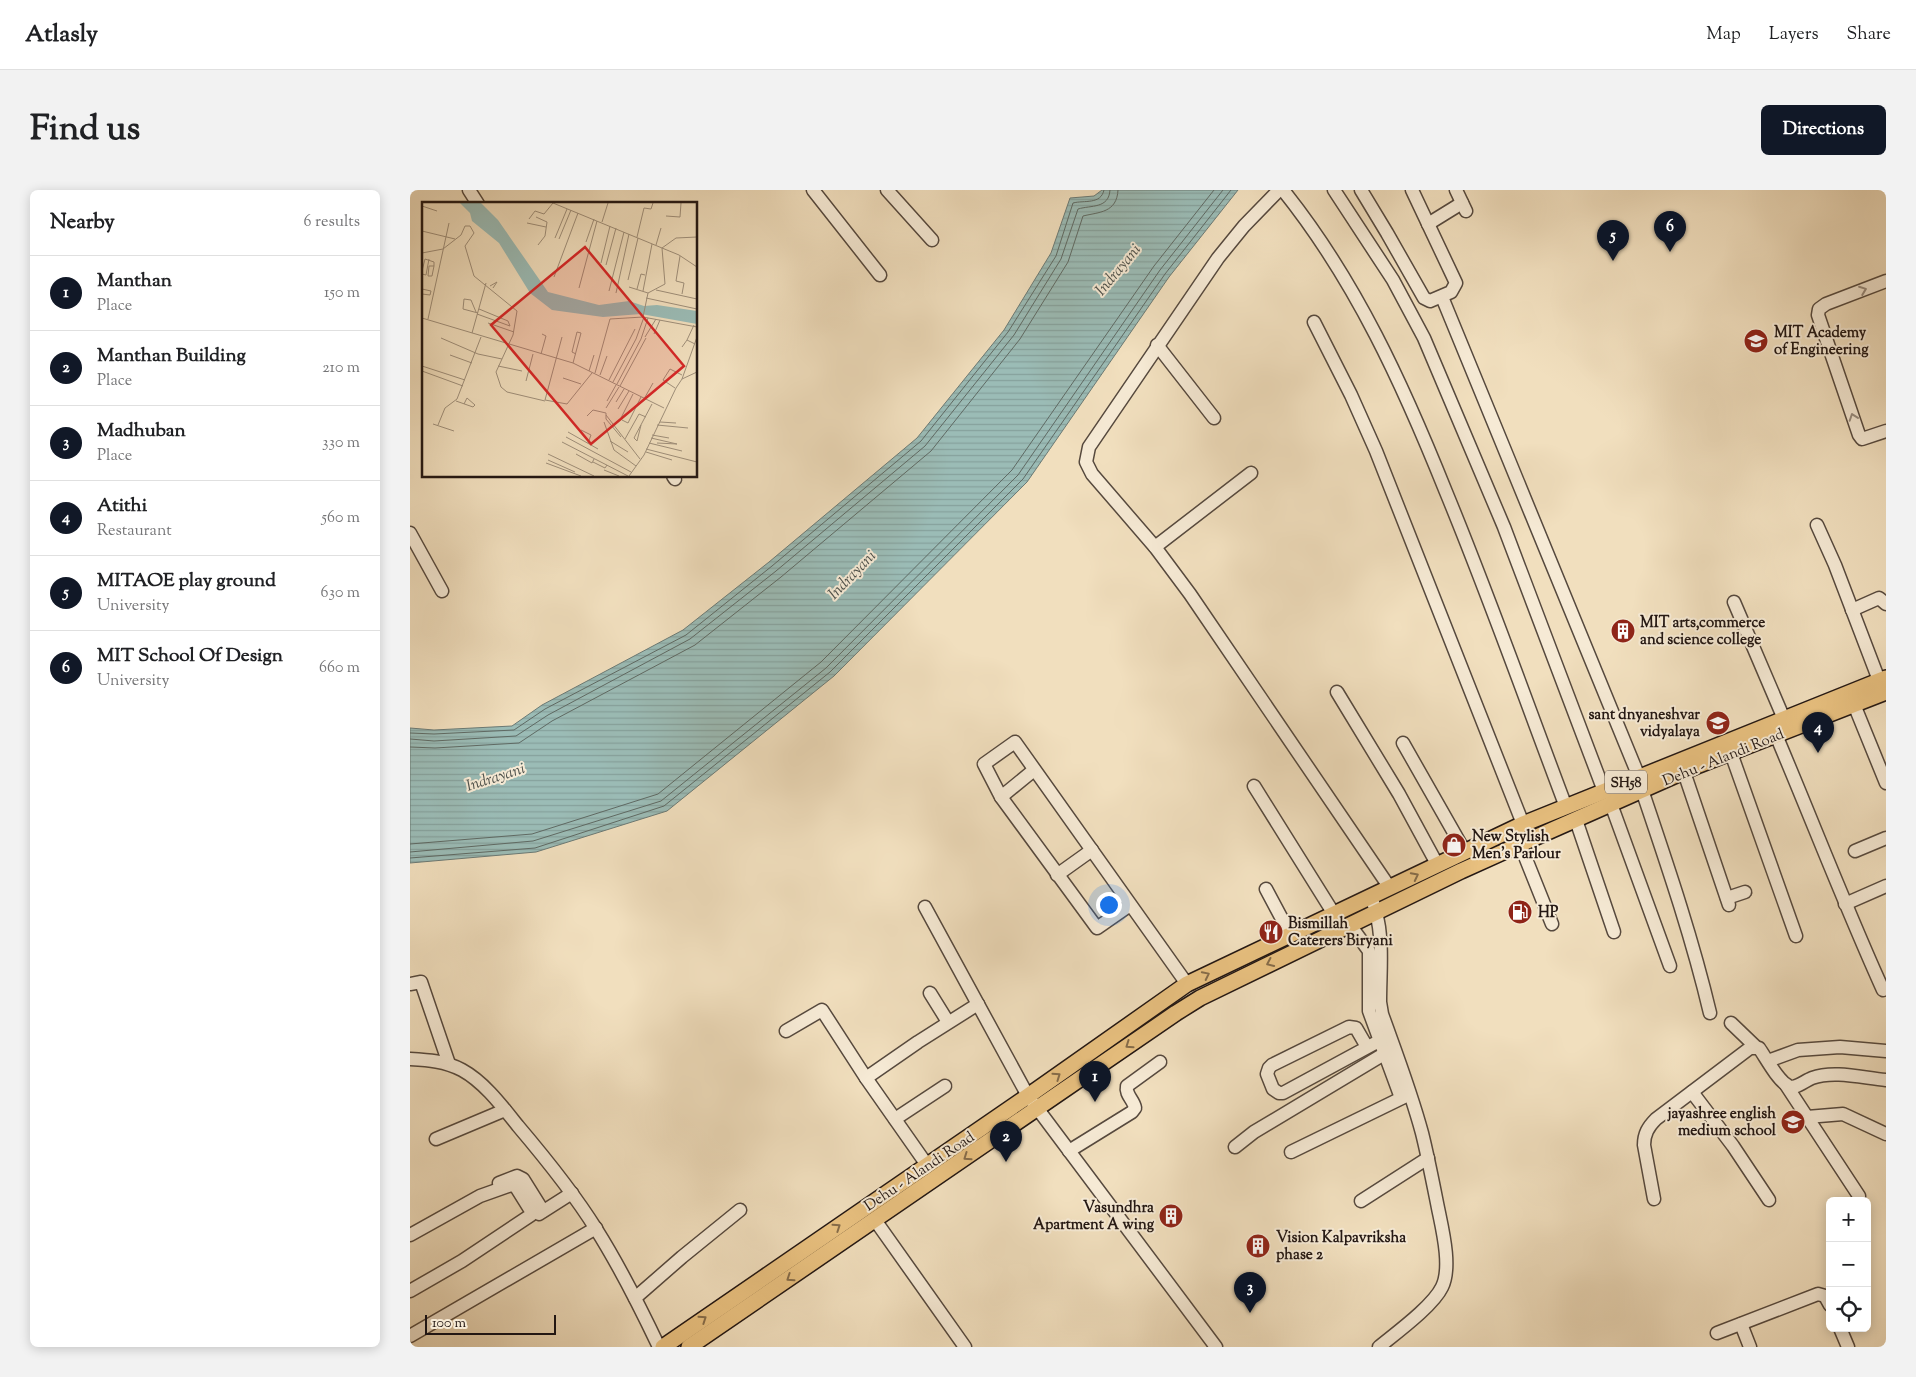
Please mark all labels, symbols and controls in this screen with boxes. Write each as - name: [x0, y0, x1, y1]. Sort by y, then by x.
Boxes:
- text: Atlasly: [25, 18, 98, 52]
- text: Map: [1706, 22, 1741, 48]
- text: Layers: [1769, 22, 1819, 48]
- text: Share: [1847, 22, 1891, 48]
- text: Find us: [30, 105, 140, 156]
- button: Directions: [1761, 105, 1886, 155]
- inset map: [422, 202, 698, 478]
- text: Nearby: [50, 208, 115, 238]
- text: 6 results: [304, 211, 360, 234]
- pin: 6: [1654, 211, 1686, 252]
- pin: 5: [1597, 220, 1629, 261]
- water label: Indrayani: [1091, 240, 1147, 301]
- text: Manthan: [97, 268, 172, 295]
- text: 1: [63, 282, 69, 305]
- text: 150 m: [324, 282, 360, 305]
- one-way arrow: [1858, 285, 1867, 296]
- text: Place: [97, 295, 132, 318]
- place label: MIT Academy of Engineering: [1774, 323, 1869, 361]
- school or university icon: MIT Academy of Engineering: [1743, 328, 1769, 354]
- text: Manthan Building: [97, 343, 246, 370]
- text: 2: [62, 357, 70, 380]
- text: 210 m: [322, 357, 360, 380]
- text: Place: [97, 370, 132, 393]
- one-way arrow: [1849, 414, 1859, 422]
- text: Madhuban: [97, 418, 186, 445]
- text: 3: [63, 432, 69, 455]
- text: 330 m: [322, 432, 360, 455]
- text: Place: [97, 445, 132, 468]
- text: Atithi: [97, 493, 147, 520]
- text: 4: [62, 507, 70, 530]
- text: 560 m: [321, 507, 360, 530]
- text: Restaurant: [97, 520, 172, 543]
- water label: Indrayani: [823, 546, 882, 606]
- text: MITAOE play ground: [97, 568, 276, 595]
- text: 5: [63, 582, 69, 605]
- text: 630 m: [321, 582, 360, 605]
- text: University: [97, 595, 170, 618]
- place label: MIT arts,commerce and science college: [1640, 613, 1765, 651]
- building icon: MIT arts,commerce and science college: [1610, 618, 1636, 644]
- text: MIT School Of Design: [97, 643, 283, 670]
- text: 6: [62, 657, 70, 680]
- text: 660 m: [319, 657, 360, 680]
- text: University: [97, 670, 170, 693]
- place label: sant dnyaneshvar vidyalaya: [1588, 705, 1700, 743]
- school or university icon: sant dnyaneshvar vidyalaya: [1705, 710, 1731, 736]
- pin: 4: [1802, 712, 1834, 753]
- street label: Dehu - Alandi Road: [1660, 724, 1788, 792]
- water label: Indrayani: [463, 758, 528, 799]
- road number: SH58: [1605, 770, 1647, 794]
- place label: New Stylish Men's Parlour: [1472, 827, 1561, 865]
- shop icon: New Stylish Men's Parlour: [1441, 832, 1467, 858]
- one-way arrow: [1409, 872, 1418, 882]
- your location: [1096, 892, 1122, 918]
- fuel station icon: HP: [1507, 899, 1533, 925]
- place label: HP: [1538, 903, 1559, 924]
- place label: Bismillah Caterers Biryani: [1288, 914, 1394, 952]
- restaurant icon: Bismillah Caterers Biryani: [1258, 919, 1284, 945]
- one-way arrow: [1266, 957, 1275, 968]
- one-way arrow: [1201, 971, 1210, 981]
- one-way arrow: [1126, 1039, 1135, 1048]
- pin: 1: [1079, 1061, 1111, 1102]
- one-way arrow: [1051, 1073, 1061, 1082]
- place label: jayashree english medium school: [1667, 1104, 1777, 1142]
- school or university icon: jayashree english medium school: [1780, 1109, 1806, 1135]
- pin: 2: [990, 1121, 1022, 1162]
- street label: Dehu - Alandi Road: [860, 1127, 980, 1217]
- one-way arrow: [963, 1151, 973, 1160]
- map controls: [1826, 1197, 1871, 1332]
- button: +: [1826, 1197, 1871, 1242]
- place label: Vasundhra Apartment A wing: [1033, 1198, 1155, 1236]
- building icon: Vasundhra Apartment A wing: [1158, 1203, 1184, 1229]
- one-way arrow: [831, 1224, 840, 1233]
- place label: Vision Kalpavriksha phase 2: [1276, 1228, 1406, 1266]
- building icon: Vision Kalpavriksha phase 2: [1245, 1233, 1271, 1259]
- button: −: [1826, 1242, 1871, 1287]
- one-way arrow: [786, 1272, 795, 1281]
- pin: 3: [1234, 1272, 1266, 1313]
- button: locate: [1826, 1287, 1871, 1332]
- scale bar: [425, 1312, 556, 1335]
- text: 100 m: [432, 1314, 466, 1334]
- one-way arrow: [697, 1316, 707, 1325]

